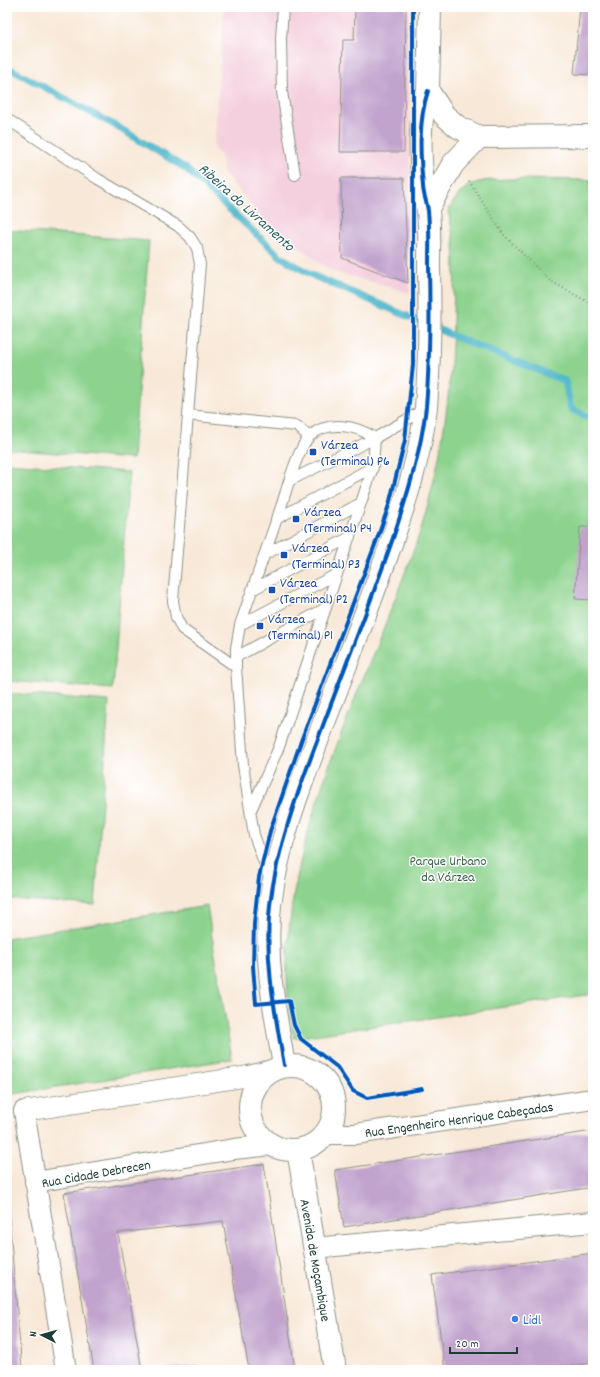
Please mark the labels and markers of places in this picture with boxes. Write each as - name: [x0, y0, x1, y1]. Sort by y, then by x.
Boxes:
- place label: Várzea (Terminal) P6: [321, 436, 390, 472]
- marker: Várzea (Terminal) P6: [308, 447, 318, 457]
- place label: Várzea (Terminal) P4: [304, 503, 372, 539]
- marker: Várzea (Terminal) P4: [291, 514, 301, 524]
- place label: Várzea (Terminal) P3: [292, 539, 360, 575]
- marker: Várzea (Terminal) P3: [279, 550, 289, 560]
- place label: Várzea (Terminal) P2: [280, 574, 348, 610]
- marker: Várzea (Terminal) P2: [267, 585, 277, 595]
- place label: Várzea (Terminal) P1: [268, 610, 333, 646]
- marker: Várzea (Terminal) P1: [255, 621, 265, 631]
- place label: Lidl: [523, 1311, 542, 1331]
- marker: Lidl: [510, 1314, 520, 1324]

